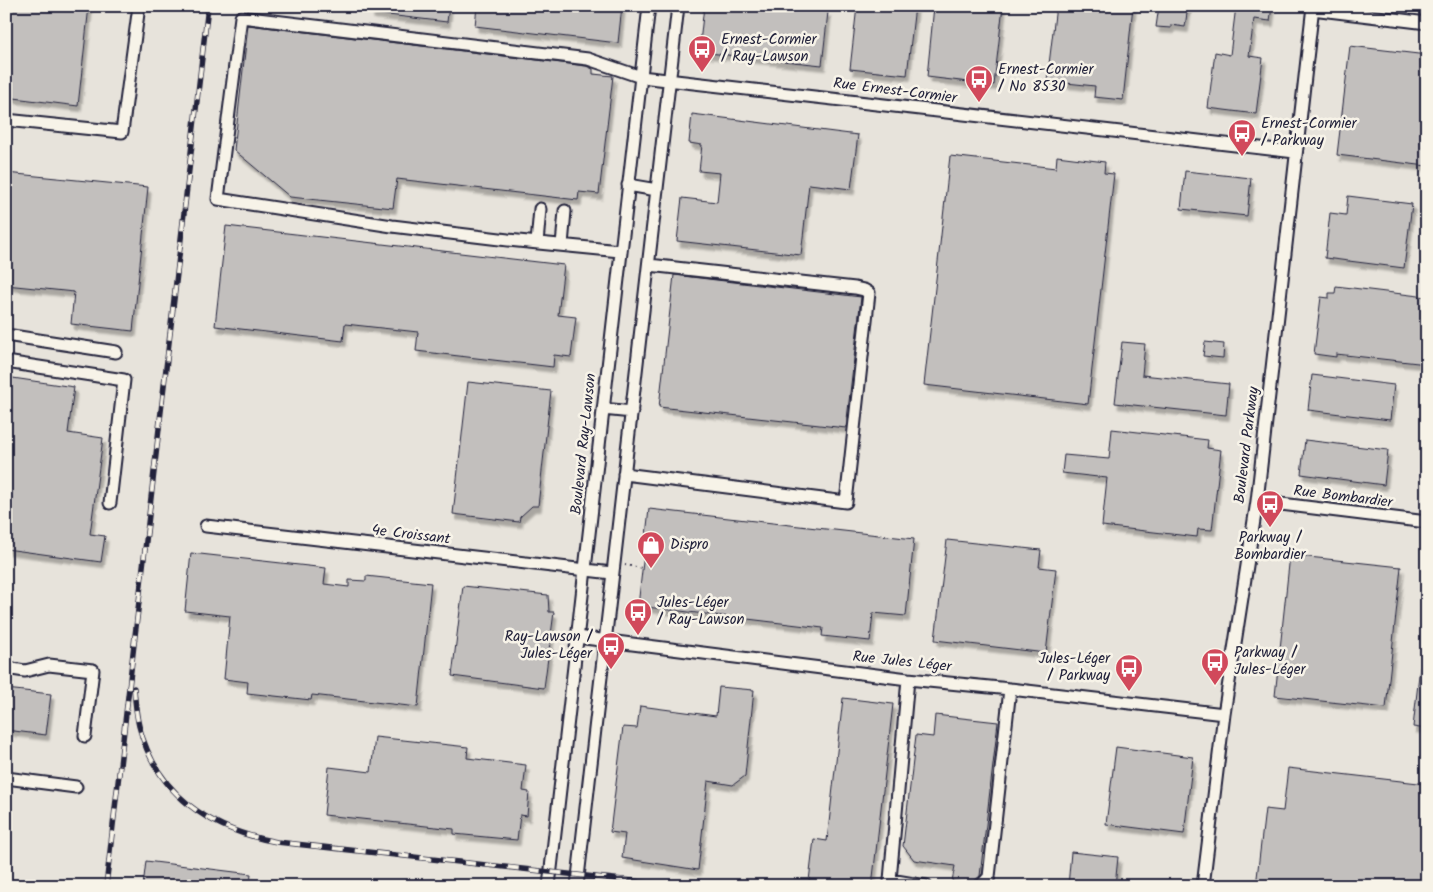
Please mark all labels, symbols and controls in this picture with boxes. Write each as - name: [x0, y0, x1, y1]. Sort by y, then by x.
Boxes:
- place label: Ernest-Cormier / Ray-Lawson: [721, 28, 818, 69]
- bus stop icon: Ernest-Cormier / Ray-Lawson: [687, 34, 717, 73]
- place label: Ernest-Cormier / No 8530: [998, 58, 1095, 99]
- bus stop icon: Ernest-Cormier / No 8530: [964, 64, 994, 103]
- street label: Rue Ernest-Cormier: [832, 72, 959, 111]
- place label: Ernest-Cormier / Parkway: [1261, 112, 1358, 153]
- bus stop icon: Ernest-Cormier / Parkway: [1227, 118, 1257, 157]
- street label: Boulevard Ray-Lawson: [565, 372, 603, 516]
- street label: Boulevard Parkway: [1228, 384, 1266, 505]
- street label: Rue Bombardier: [1292, 479, 1395, 515]
- bus stop icon: Parkway / Bombardier: [1255, 489, 1285, 528]
- street label: 4e Croissant: [370, 518, 452, 552]
- place label: Parkway / Bombardier: [1235, 526, 1307, 567]
- shop icon: Dispro: [636, 530, 666, 569]
- place label: Dispro: [670, 533, 709, 557]
- place label: Jules-Léger / Ray-Lawson: [657, 591, 745, 632]
- bus stop icon: Jules-Léger / Ray-Lawson: [623, 597, 653, 636]
- place label: Ray-Lawson / Jules-Léger: [504, 625, 594, 666]
- bus stop icon: Ray-Lawson / Jules-Léger: [596, 631, 626, 670]
- place label: Parkway / Jules-Léger: [1234, 641, 1307, 682]
- street label: Rue Jules Léger: [851, 645, 954, 679]
- place label: Jules-Léger / Parkway: [1038, 647, 1111, 688]
- bus stop icon: Parkway / Jules-Léger: [1200, 647, 1230, 686]
- bus stop icon: Jules-Léger / Parkway: [1114, 653, 1144, 692]

